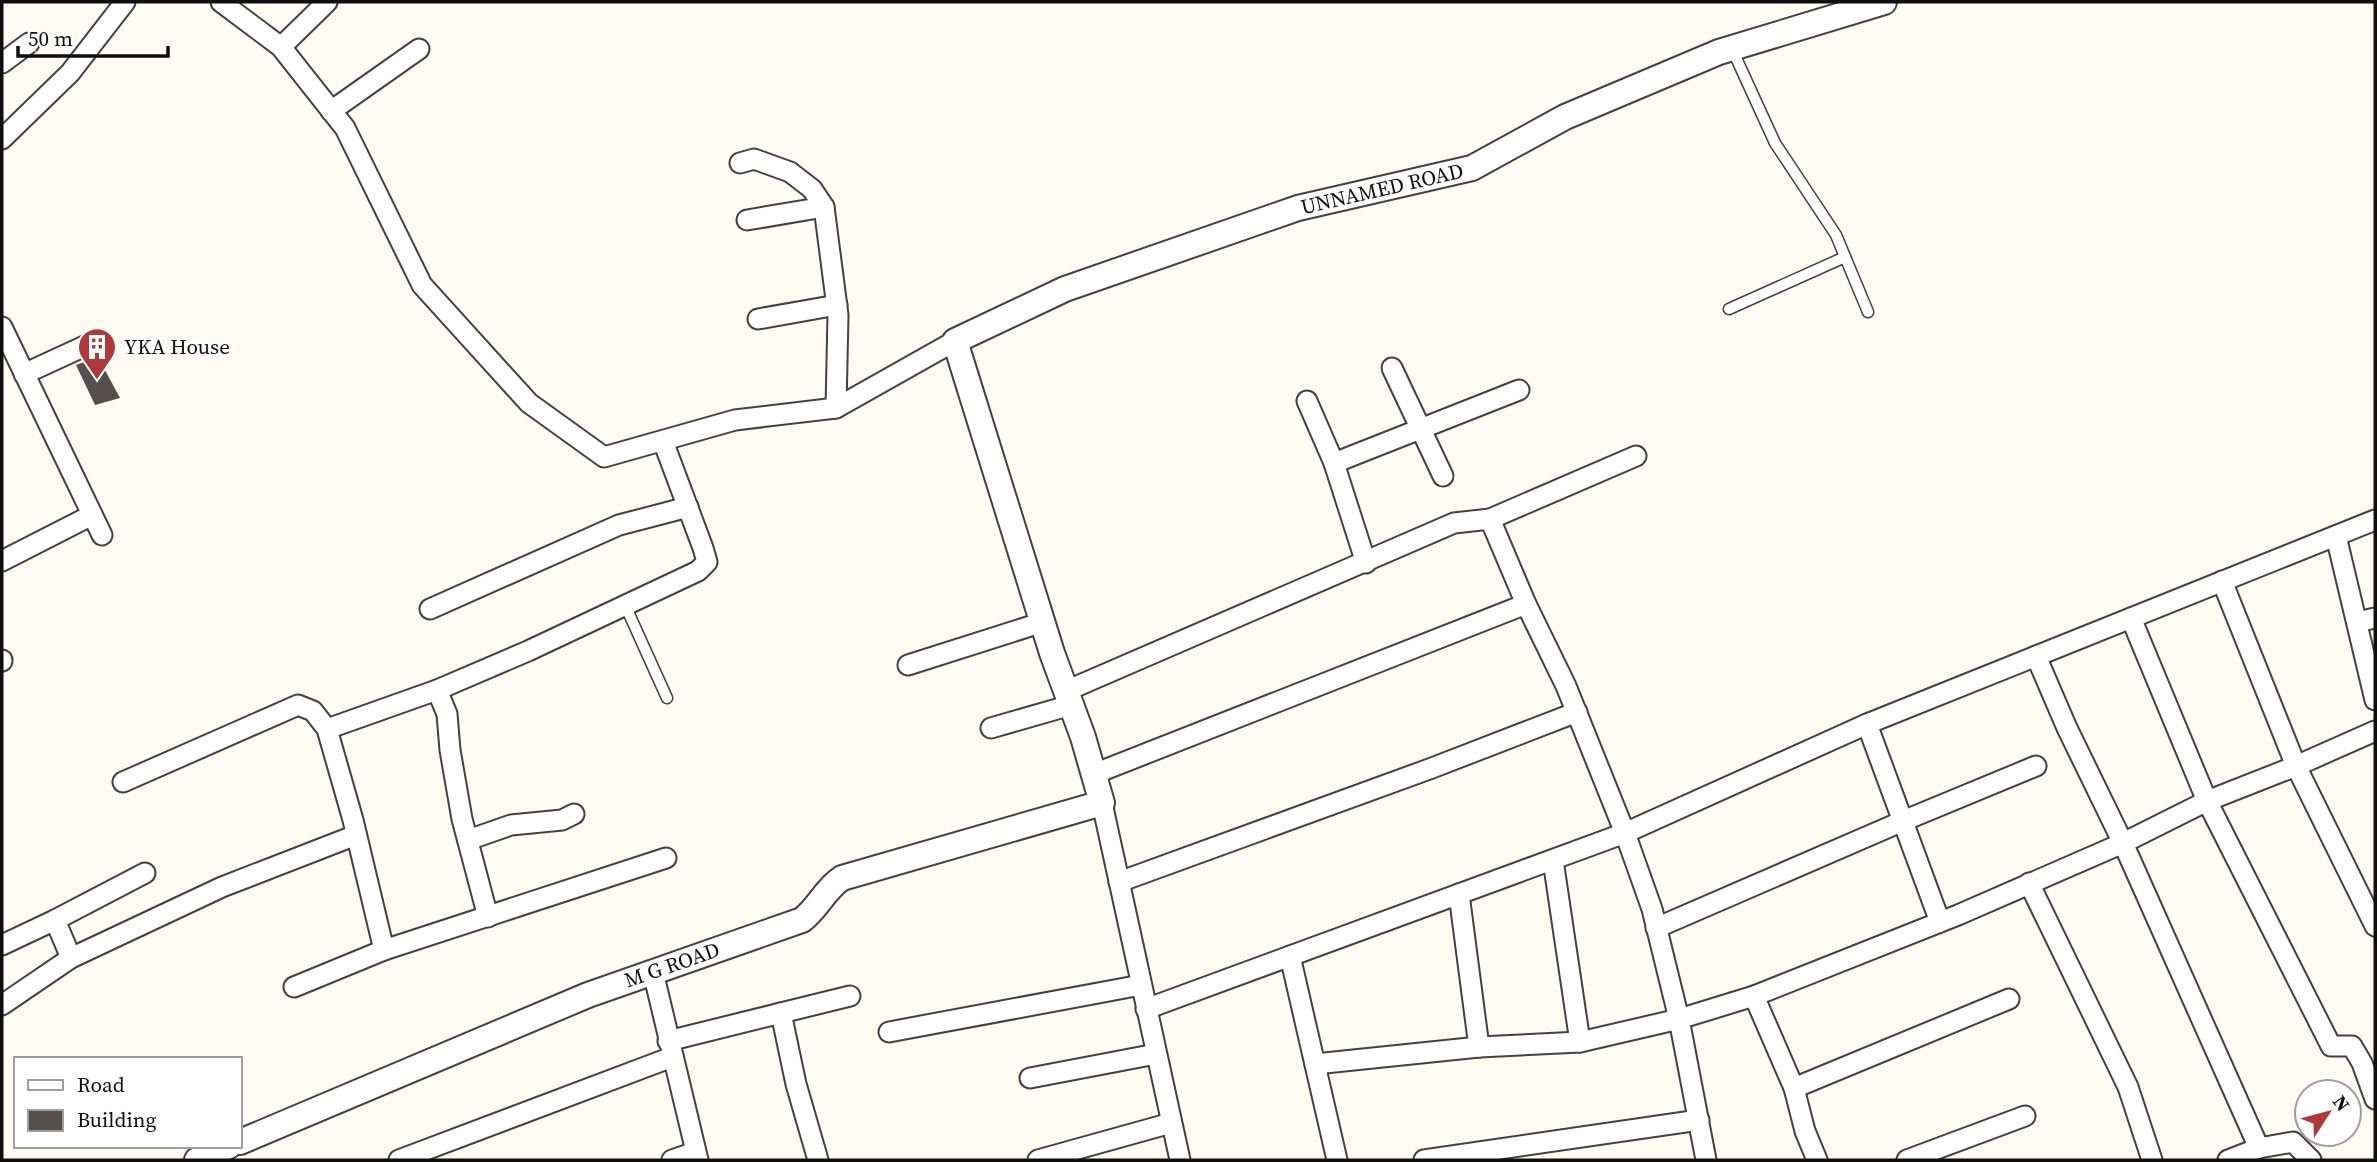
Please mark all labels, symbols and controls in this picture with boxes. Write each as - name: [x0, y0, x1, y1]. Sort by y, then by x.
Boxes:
- scale bar: [18, 14, 168, 58]
- text: 50 m: [28, 24, 73, 53]
- street label: UNNAMED ROAD: [1298, 156, 1466, 221]
- building icon: YKA House: [76, 326, 118, 381]
- place label: YKA House: [124, 332, 230, 361]
- street label: M G ROAD: [620, 935, 723, 994]
- legend: [14, 1057, 242, 1148]
- text: Road: [77, 1070, 125, 1099]
- north arrow: [2293, 1078, 2363, 1148]
- text: N: [2327, 1090, 2356, 1116]
- text: Building: [77, 1105, 156, 1134]

